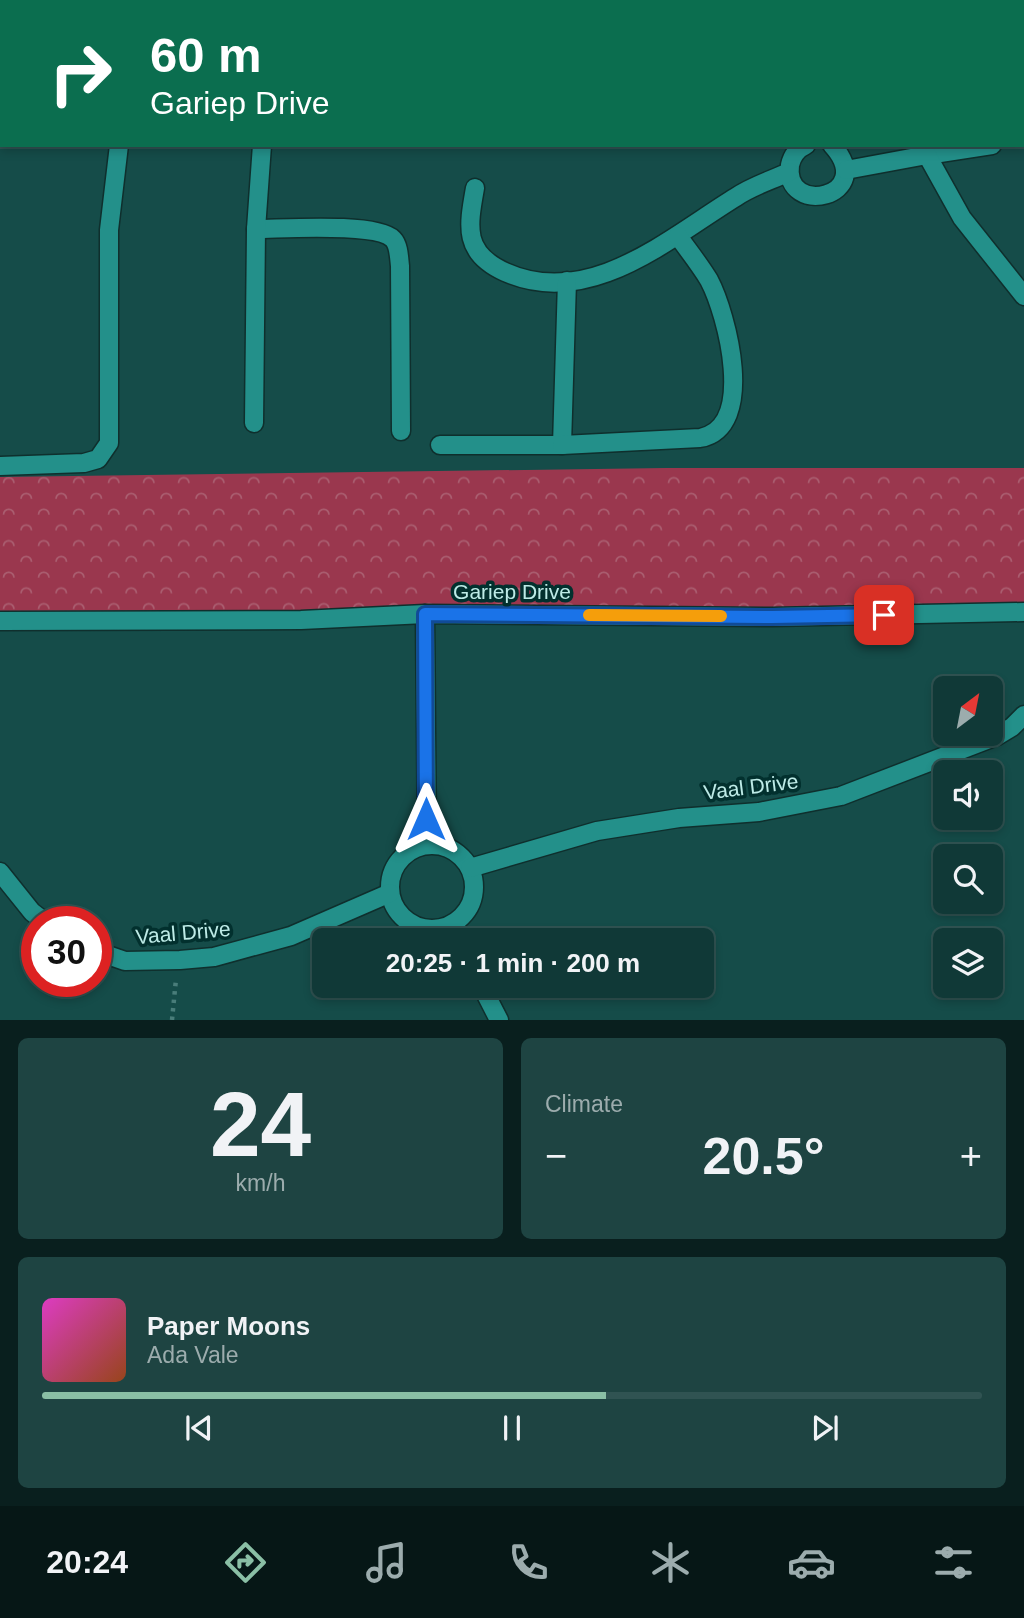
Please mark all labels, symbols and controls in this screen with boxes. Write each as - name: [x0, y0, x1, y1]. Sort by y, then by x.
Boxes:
- icon: right: [35, 28, 126, 119]
- text: 60 m: [150, 28, 262, 82]
- text: Gariep Drive: [150, 85, 330, 121]
- street label: Gariep Drive: [453, 580, 571, 603]
- pin: [854, 585, 914, 645]
- icon: arrive: [865, 596, 903, 634]
- north arrow: [933, 676, 1003, 746]
- map controls: [933, 676, 1003, 998]
- button: sound: [933, 760, 1003, 830]
- street label: Vaal Drive: [702, 769, 800, 804]
- position arrow: [389, 782, 463, 856]
- button: search: [933, 844, 1003, 914]
- speed limit sign: 30: [21, 906, 112, 997]
- street label: Vaal Drive: [134, 917, 231, 948]
- button: layers: [933, 928, 1003, 998]
- text: 20:25 · 1 min · 200 m: [386, 948, 640, 978]
- text: 24: [210, 1074, 311, 1175]
- text: Climate: [545, 1091, 623, 1117]
- text: 20.5°: [702, 1127, 825, 1185]
- text: −: [545, 1135, 567, 1177]
- text: +: [960, 1135, 982, 1177]
- text: km/h: [236, 1170, 285, 1196]
- text: Paper Moons: [147, 1311, 310, 1341]
- text: Ada Vale: [147, 1342, 239, 1368]
- icon: previous: [180, 1409, 218, 1447]
- icon: pause: [493, 1409, 531, 1447]
- icon: next: [806, 1409, 844, 1447]
- icon: directions: [221, 1538, 270, 1587]
- icon: music: [362, 1538, 411, 1587]
- icon: phone: [504, 1538, 553, 1587]
- icon: climate: [646, 1538, 695, 1587]
- icon: car: [787, 1538, 836, 1587]
- icon: filters: [929, 1538, 978, 1587]
- text: 20:24: [46, 1544, 128, 1580]

